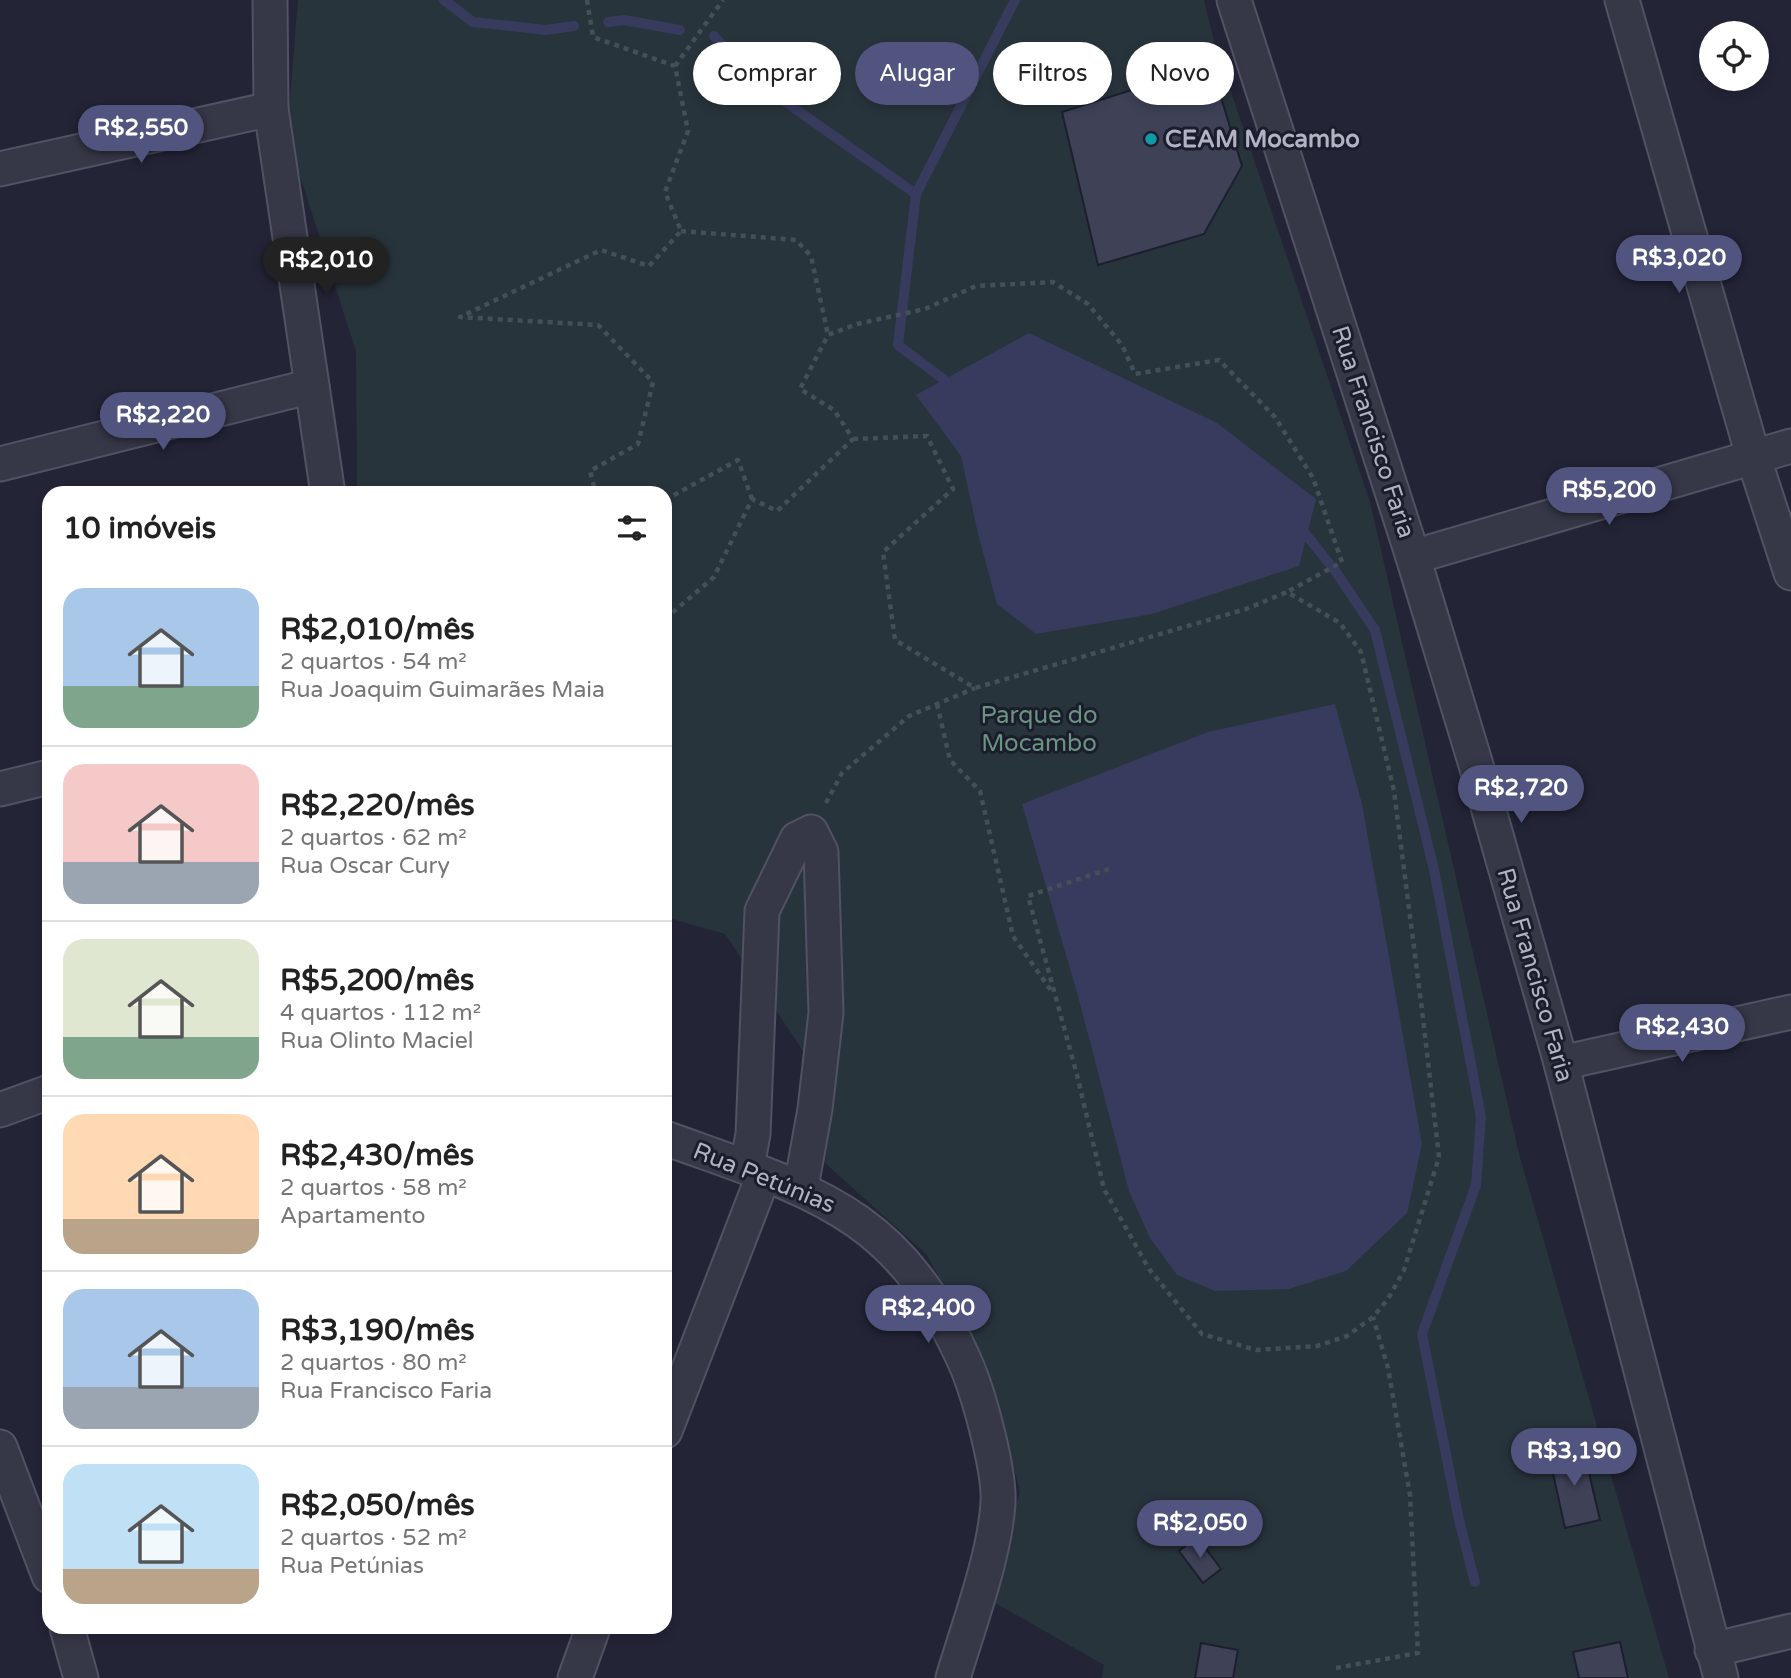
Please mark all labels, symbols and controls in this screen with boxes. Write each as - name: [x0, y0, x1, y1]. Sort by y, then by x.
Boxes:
- map controls: [1699, 21, 1769, 91]
- button: locate: [1699, 21, 1769, 91]
- chip: Comprar: [693, 42, 841, 105]
- chip: Alugar: [855, 42, 979, 105]
- chip: Filtros: [993, 42, 1112, 105]
- chip: Novo: [1126, 42, 1234, 105]
- pin: R$2,550: [76, 106, 206, 165]
- text: R$2,550: [94, 114, 188, 142]
- place label: CEAM Mocambo: [1165, 125, 1360, 154]
- marker: CEAM Mocambo: [1143, 131, 1159, 147]
- pin: R$3,020: [1614, 236, 1744, 295]
- pin: R$2,010: [261, 238, 391, 297]
- text: R$3,020: [1632, 244, 1726, 272]
- text: R$2,010: [279, 246, 373, 274]
- street label: Rua Francisco Faria: [1325, 322, 1421, 542]
- pin: R$2,220: [98, 392, 228, 452]
- text: R$2,220: [116, 401, 210, 429]
- pin: R$5,200: [1544, 468, 1674, 527]
- text: R$5,200: [1562, 476, 1656, 504]
- icon: filters: [613, 509, 651, 547]
- text: 10 imóveis: [63, 510, 216, 547]
- text: R$2,010/mês: [280, 611, 475, 648]
- icon: home: [119, 616, 203, 700]
- text: 2 quartos · 54 m²: [280, 648, 467, 676]
- text: Rua Joaquim Guimarães Maia: [280, 676, 605, 704]
- park label: Parque do Mocambo: [980, 701, 1098, 758]
- pin: R$2,720: [1456, 766, 1586, 825]
- text: R$2,720: [1474, 774, 1568, 802]
- text: R$2,220/mês: [280, 787, 475, 824]
- icon: home: [119, 792, 203, 876]
- text: 2 quartos · 62 m²: [280, 824, 467, 852]
- text: Rua Oscar Cury: [280, 852, 450, 880]
- street label: Rua Francisco Faria: [1491, 865, 1579, 1085]
- text: R$5,200/mês: [280, 962, 474, 999]
- icon: home: [119, 967, 203, 1051]
- text: 4 quartos · 112 m²: [280, 999, 481, 1027]
- pin: R$2,430: [1617, 1004, 1747, 1064]
- text: R$2,430: [1635, 1013, 1729, 1041]
- text: Rua Olinto Maciel: [280, 1027, 473, 1055]
- street label: Rua Petúnias: [689, 1136, 839, 1220]
- text: R$2,430/mês: [280, 1137, 474, 1174]
- icon: home: [119, 1142, 203, 1226]
- text: 2 quartos · 58 m²: [280, 1174, 467, 1202]
- text: Apartamento: [280, 1202, 425, 1230]
- pin: R$2,400: [863, 1286, 993, 1345]
- text: R$2,400: [881, 1294, 975, 1322]
- text: R$3,190/mês: [280, 1312, 475, 1349]
- icon: home: [119, 1317, 203, 1401]
- text: 2 quartos · 80 m²: [280, 1349, 467, 1377]
- text: Rua Francisco Faria: [280, 1377, 492, 1405]
- pin: R$3,190: [1509, 1428, 1639, 1488]
- text: R$3,190: [1527, 1437, 1621, 1465]
- text: R$2,050/mês: [280, 1487, 475, 1524]
- icon: home: [119, 1492, 203, 1576]
- pin: R$2,050: [1135, 1500, 1265, 1560]
- text: R$2,050: [1153, 1509, 1247, 1537]
- text: 2 quartos · 52 m²: [280, 1524, 467, 1552]
- text: Rua Petúnias: [280, 1552, 424, 1580]

